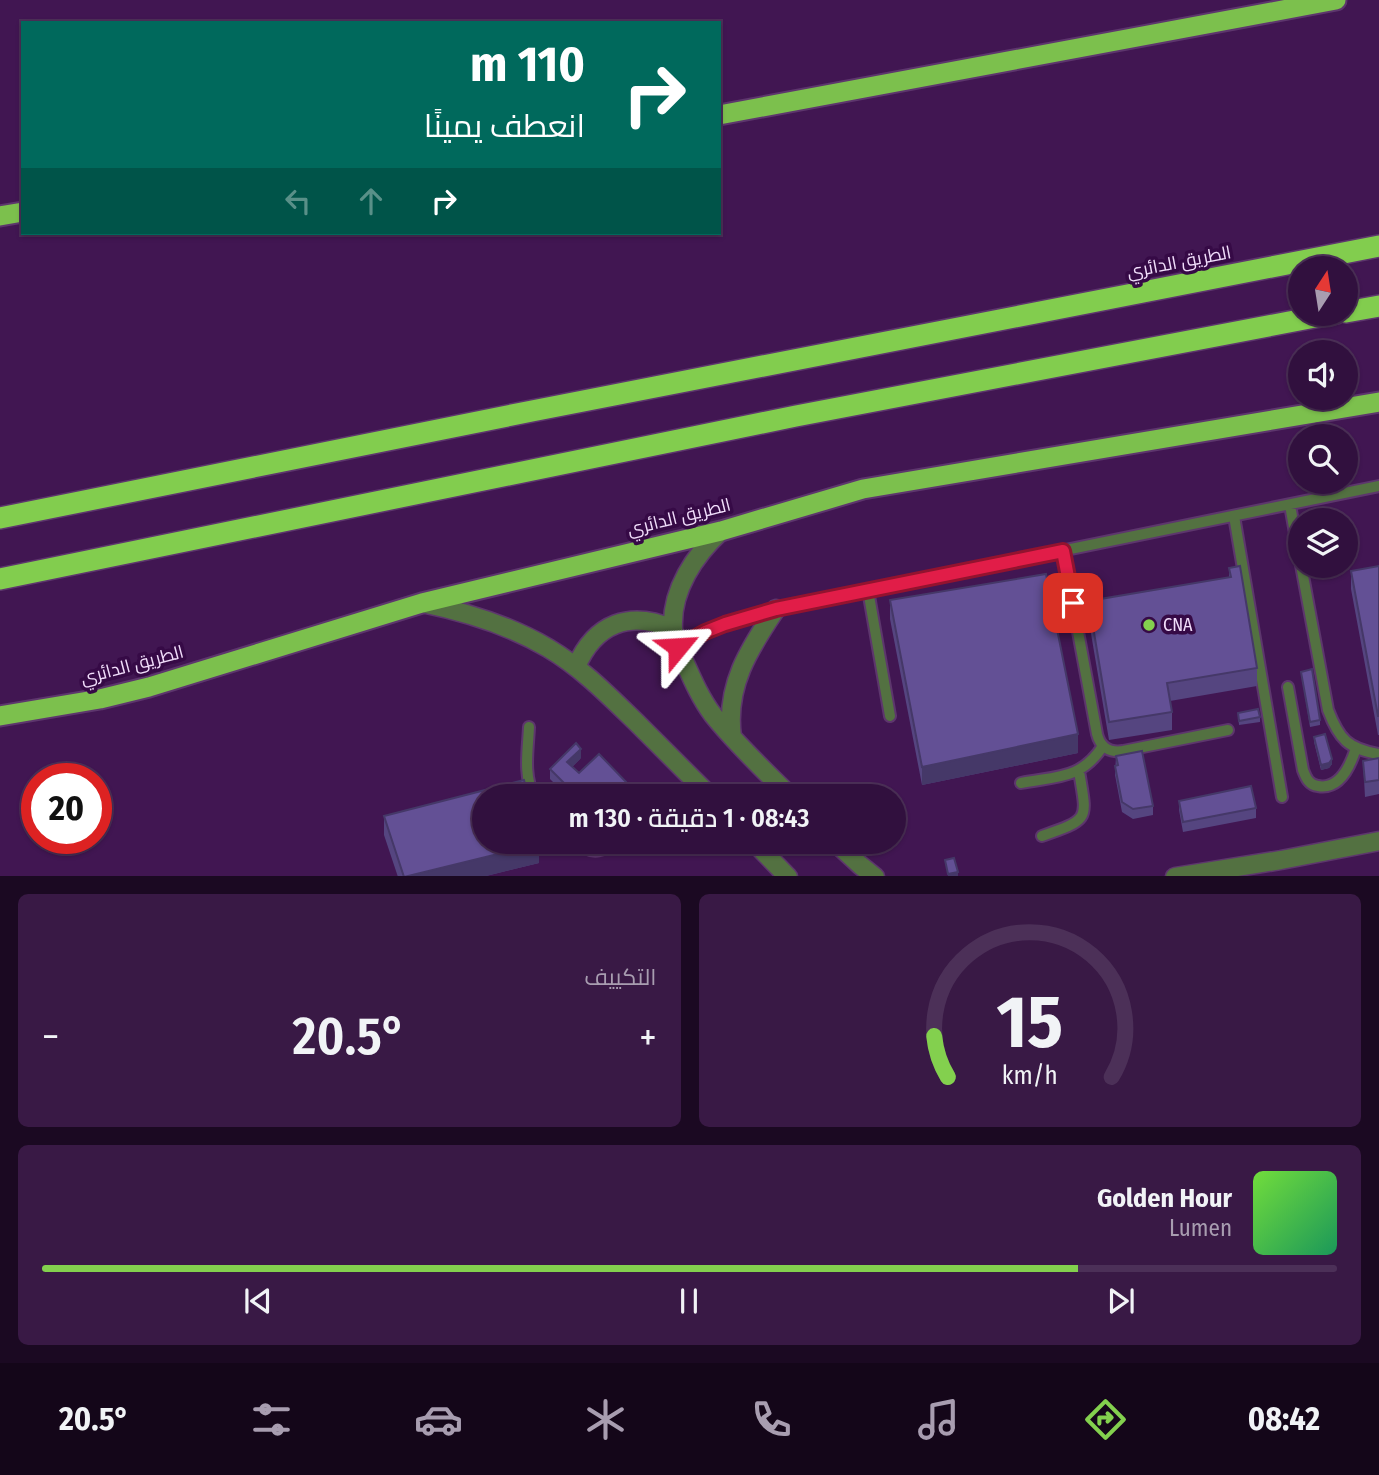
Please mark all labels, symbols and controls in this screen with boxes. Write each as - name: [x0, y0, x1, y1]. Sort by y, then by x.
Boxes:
- text: 110 m: [470, 35, 585, 94]
- icon: right: [609, 49, 700, 140]
- text: انعطف يمينًا: [424, 107, 585, 145]
- icon: left: [279, 182, 317, 220]
- icon: ahead: [352, 182, 390, 220]
- icon: right: [425, 182, 463, 220]
- street label: الطريق الدائري: [1125, 241, 1234, 286]
- north arrow: [1288, 256, 1358, 326]
- map controls: [1288, 256, 1358, 578]
- button: sound: [1288, 340, 1358, 410]
- button: search: [1288, 424, 1358, 494]
- street label: الطريق الدائري: [625, 494, 734, 543]
- button: layers: [1288, 508, 1358, 578]
- pin: [1043, 573, 1103, 633]
- icon: arrive: [1054, 584, 1092, 622]
- position arrow: [641, 610, 715, 684]
- place label: CNA: [1163, 614, 1193, 636]
- marker: CNA: [1141, 617, 1157, 633]
- street label: الطريق الدائري: [78, 641, 187, 692]
- speed limit sign: 20: [21, 763, 112, 854]
- text: 08:43 · 1 دقيقة · 130 m: [569, 803, 809, 834]
- text: التكييف: [584, 963, 657, 991]
- text: 15: [996, 979, 1063, 1066]
- text: 20.5°: [293, 1005, 406, 1068]
- text: −: [42, 1014, 59, 1060]
- text: +: [639, 1014, 657, 1060]
- text: km/h: [1002, 1060, 1058, 1090]
- text: Golden Hour: [1097, 1183, 1232, 1214]
- text: Lumen: [1169, 1214, 1232, 1242]
- icon: previous: [239, 1282, 277, 1320]
- icon: pause: [670, 1282, 708, 1320]
- icon: next: [1102, 1282, 1140, 1320]
- icon: filters: [247, 1395, 296, 1444]
- icon: car: [414, 1395, 463, 1444]
- icon: climate: [581, 1395, 630, 1444]
- icon: phone: [747, 1395, 796, 1444]
- icon: music: [914, 1395, 963, 1444]
- icon: directions: [1081, 1395, 1130, 1444]
- text: 20.5°: [59, 1400, 129, 1438]
- text: 08:42: [1248, 1400, 1320, 1438]

